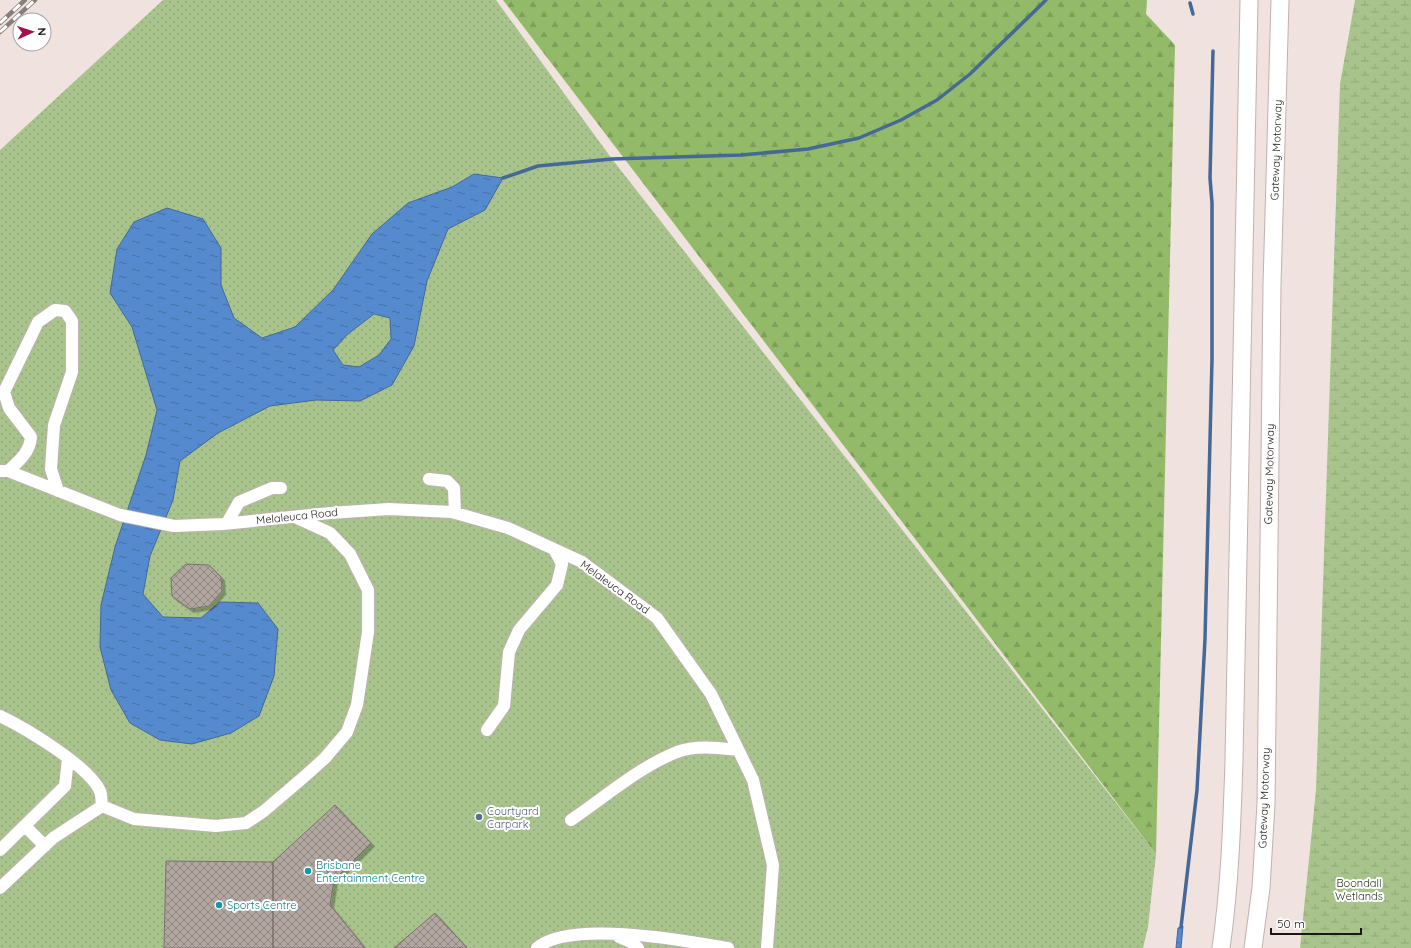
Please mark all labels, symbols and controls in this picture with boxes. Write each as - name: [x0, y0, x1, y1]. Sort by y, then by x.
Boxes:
- north arrow: [12, 12, 52, 52]
- text: N: [35, 27, 49, 36]
- street label: Gateway Motorway: [1267, 99, 1285, 201]
- street label: Gateway Motorway: [1261, 424, 1277, 524]
- street label: Melaleuca Road: [255, 505, 339, 527]
- street label: Melaleuca Road: [578, 557, 652, 617]
- street label: Gateway Motorway: [1255, 747, 1273, 849]
- place label: Courtyard Carpark: [487, 804, 539, 831]
- marker: Courtyard Carpark: [474, 812, 484, 822]
- place label: Brisbane Entertainment Centre: [316, 858, 425, 885]
- marker: Brisbane Entertainment Centre: [303, 866, 313, 876]
- park label: Boondall Wetlands: [1335, 876, 1383, 903]
- place label: Sports Centre: [227, 898, 297, 912]
- marker: Sports Centre: [214, 900, 224, 910]
- scale bar: [1271, 910, 1361, 936]
- text: 50 m: [1277, 916, 1305, 931]

